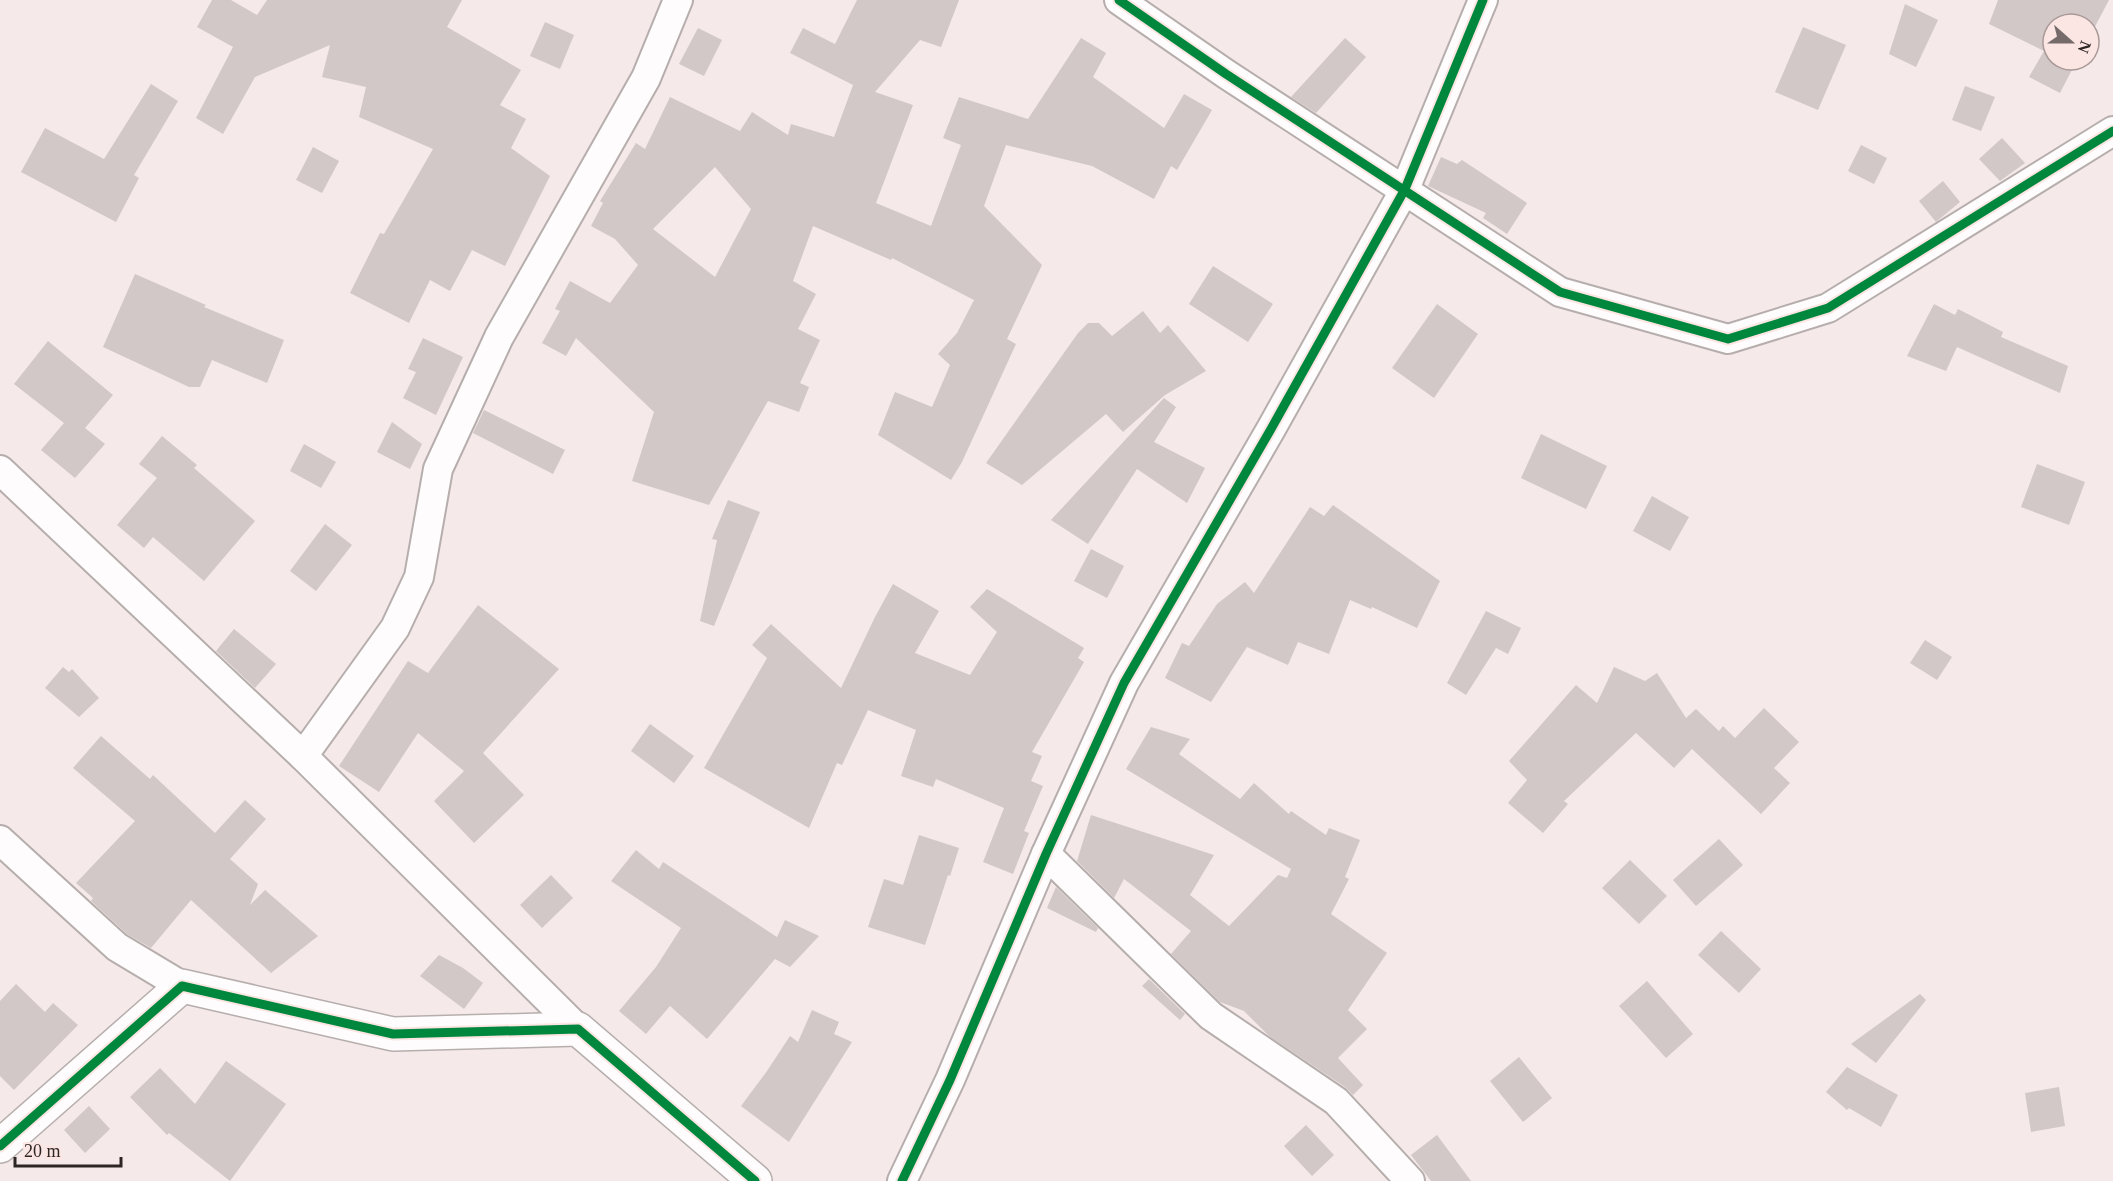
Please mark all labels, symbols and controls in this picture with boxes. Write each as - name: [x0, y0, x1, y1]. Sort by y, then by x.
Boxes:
- north arrow: [2041, 12, 2101, 72]
- text: N: [2074, 39, 2095, 56]
- scale bar: [15, 1130, 122, 1168]
- text: 20 m: [24, 1141, 61, 1161]

